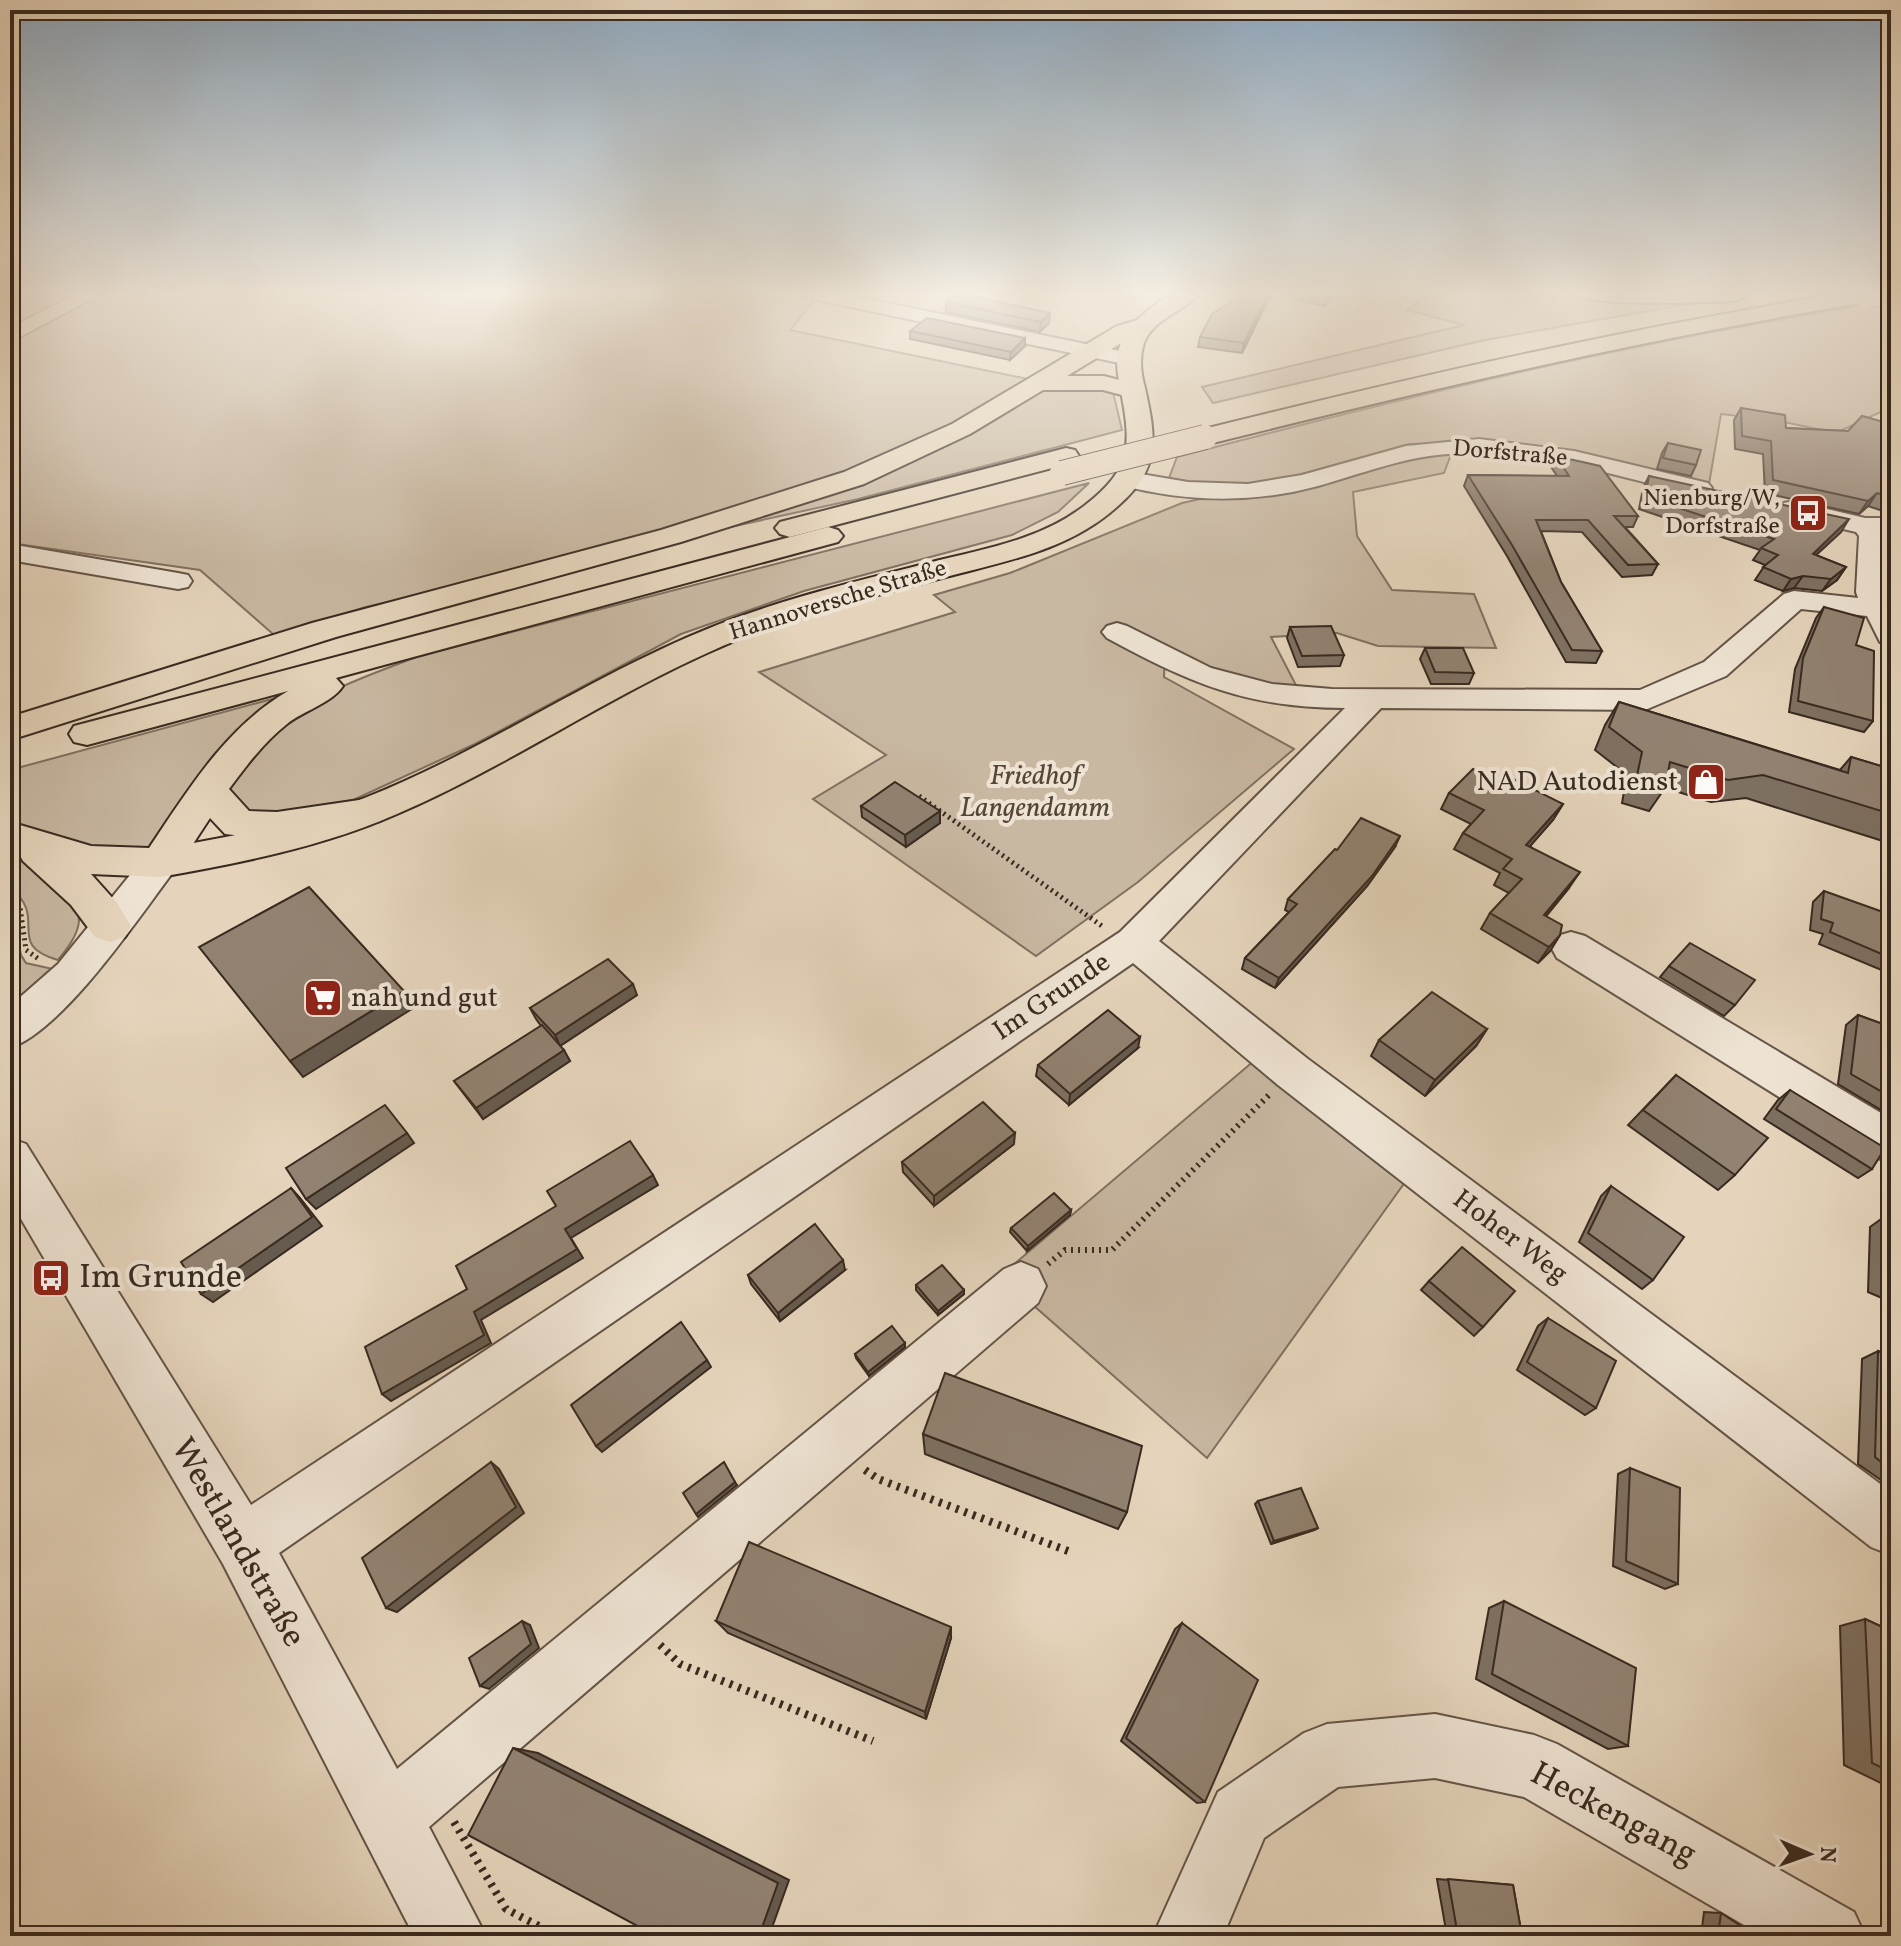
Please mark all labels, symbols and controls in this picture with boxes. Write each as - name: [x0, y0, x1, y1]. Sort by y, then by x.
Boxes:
- street label: Dorfstraße: [1451, 432, 1569, 476]
- place label: Nienburg/W, Dorfstraße: [1643, 482, 1780, 544]
- bus stop icon: Nienburg/W, Dorfstraße: [1787, 492, 1829, 534]
- street label: Hannoversche Straße: [725, 552, 951, 650]
- park label: Friedhof Langendamm: [960, 757, 1110, 828]
- shop icon: NAD Autodienst: [1685, 761, 1727, 803]
- place label: NAD Autodienst: [1477, 763, 1678, 802]
- street label: Im Grunde: [986, 943, 1118, 1051]
- supermarket icon: nah und gut: [302, 977, 344, 1019]
- place label: nah und gut: [351, 979, 498, 1018]
- street label: Hoher Weg: [1444, 1181, 1576, 1293]
- place label: Im Grunde: [79, 1255, 242, 1302]
- bus stop icon: Im Grunde: [30, 1257, 72, 1299]
- street label: Westlandstraße: [158, 1430, 316, 1656]
- street label: Heckengang: [1521, 1751, 1705, 1879]
- north arrow: [1769, 1814, 1849, 1894]
- text: N: [1811, 1846, 1842, 1863]

